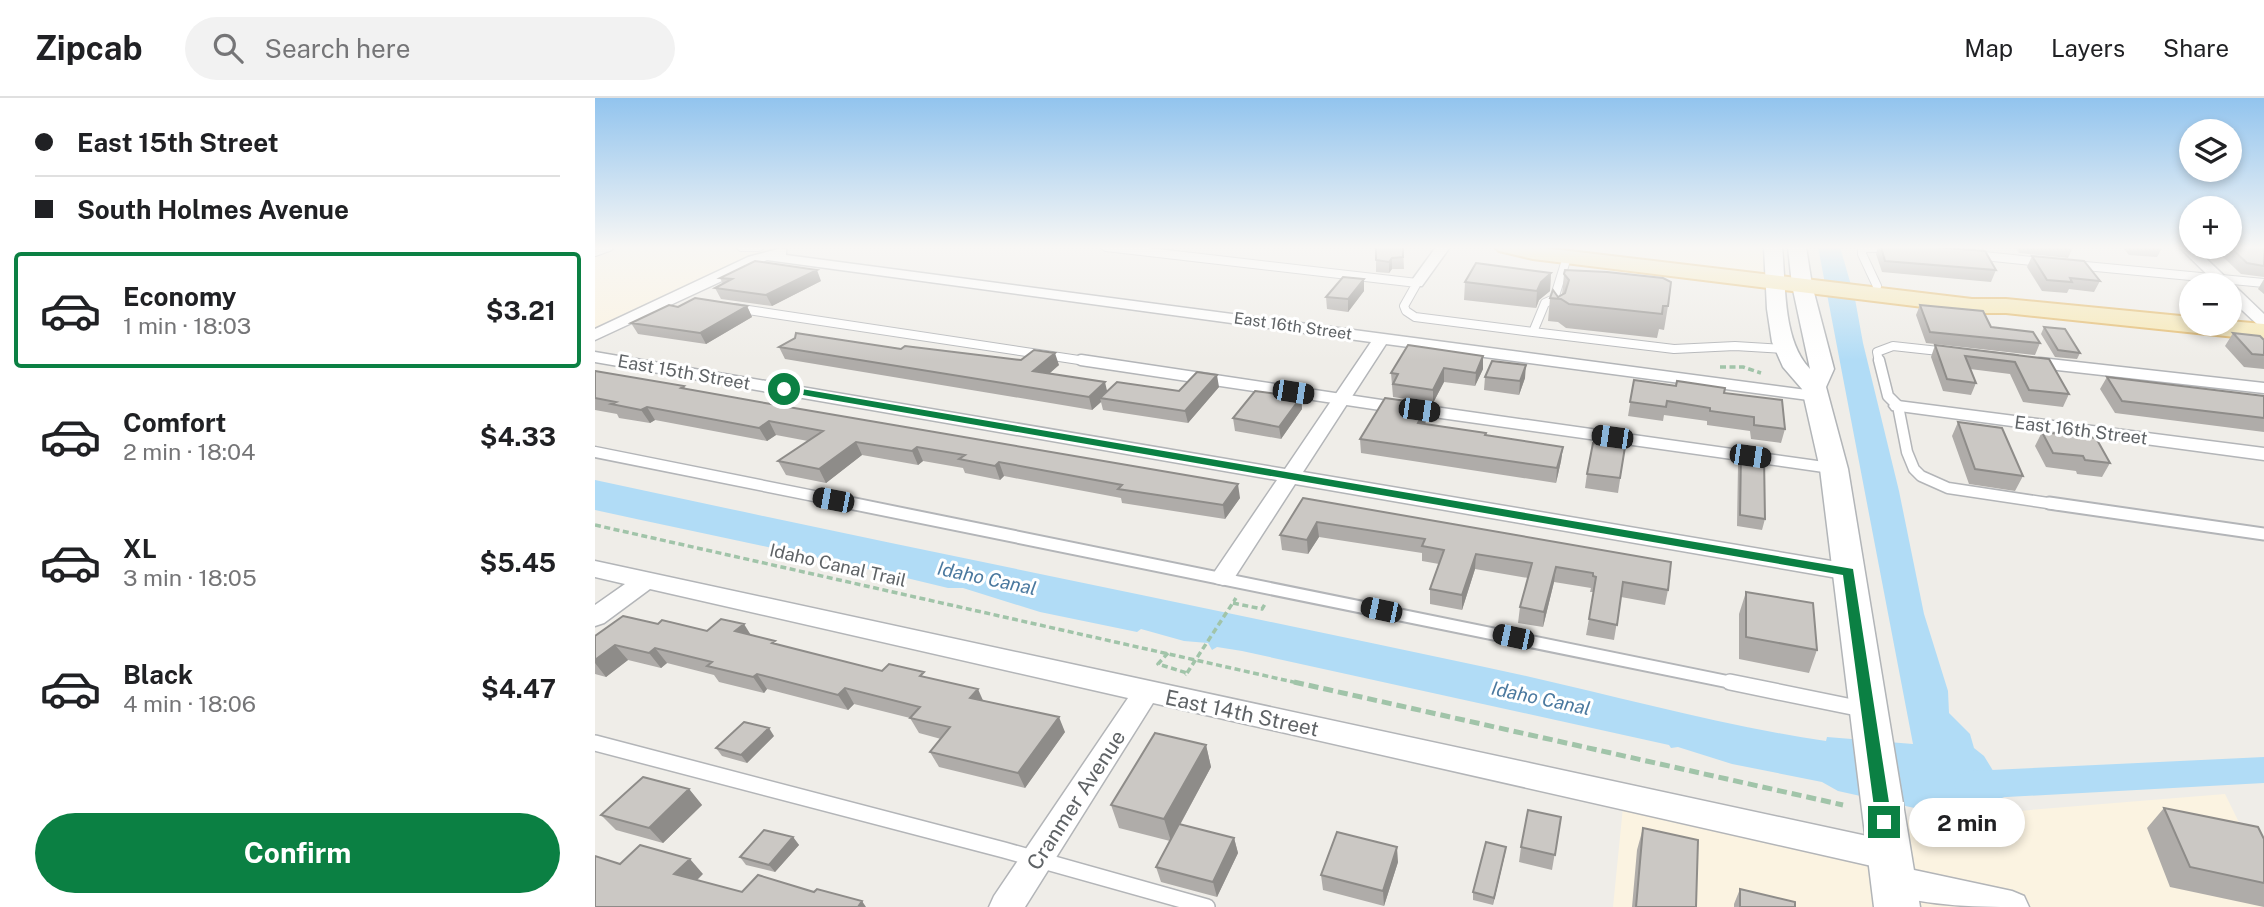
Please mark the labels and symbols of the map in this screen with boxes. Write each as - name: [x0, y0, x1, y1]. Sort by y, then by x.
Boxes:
- street label: East 16th Street: [1233, 308, 1353, 344]
- street label: East 15th Street: [616, 350, 752, 394]
- route start: [768, 373, 800, 405]
- car: [1271, 378, 1316, 406]
- car: [1397, 397, 1442, 423]
- street label: East 16th Street: [2013, 411, 2149, 449]
- car: [1590, 424, 1635, 450]
- car: [1728, 443, 1773, 469]
- car: [811, 486, 856, 514]
- street label: Idaho Canal Trail: [768, 539, 908, 591]
- water label: Idaho Canal: [935, 557, 1039, 599]
- car: [1359, 595, 1404, 625]
- car: [1491, 622, 1536, 652]
- water label: Idaho Canal: [1489, 677, 1593, 719]
- street label: East 14th Street: [1163, 685, 1321, 741]
- street label: Cranmer Avenue: [1022, 725, 1130, 875]
- callout: 2 min: [1909, 798, 2024, 846]
- route end: [1868, 806, 1900, 838]

